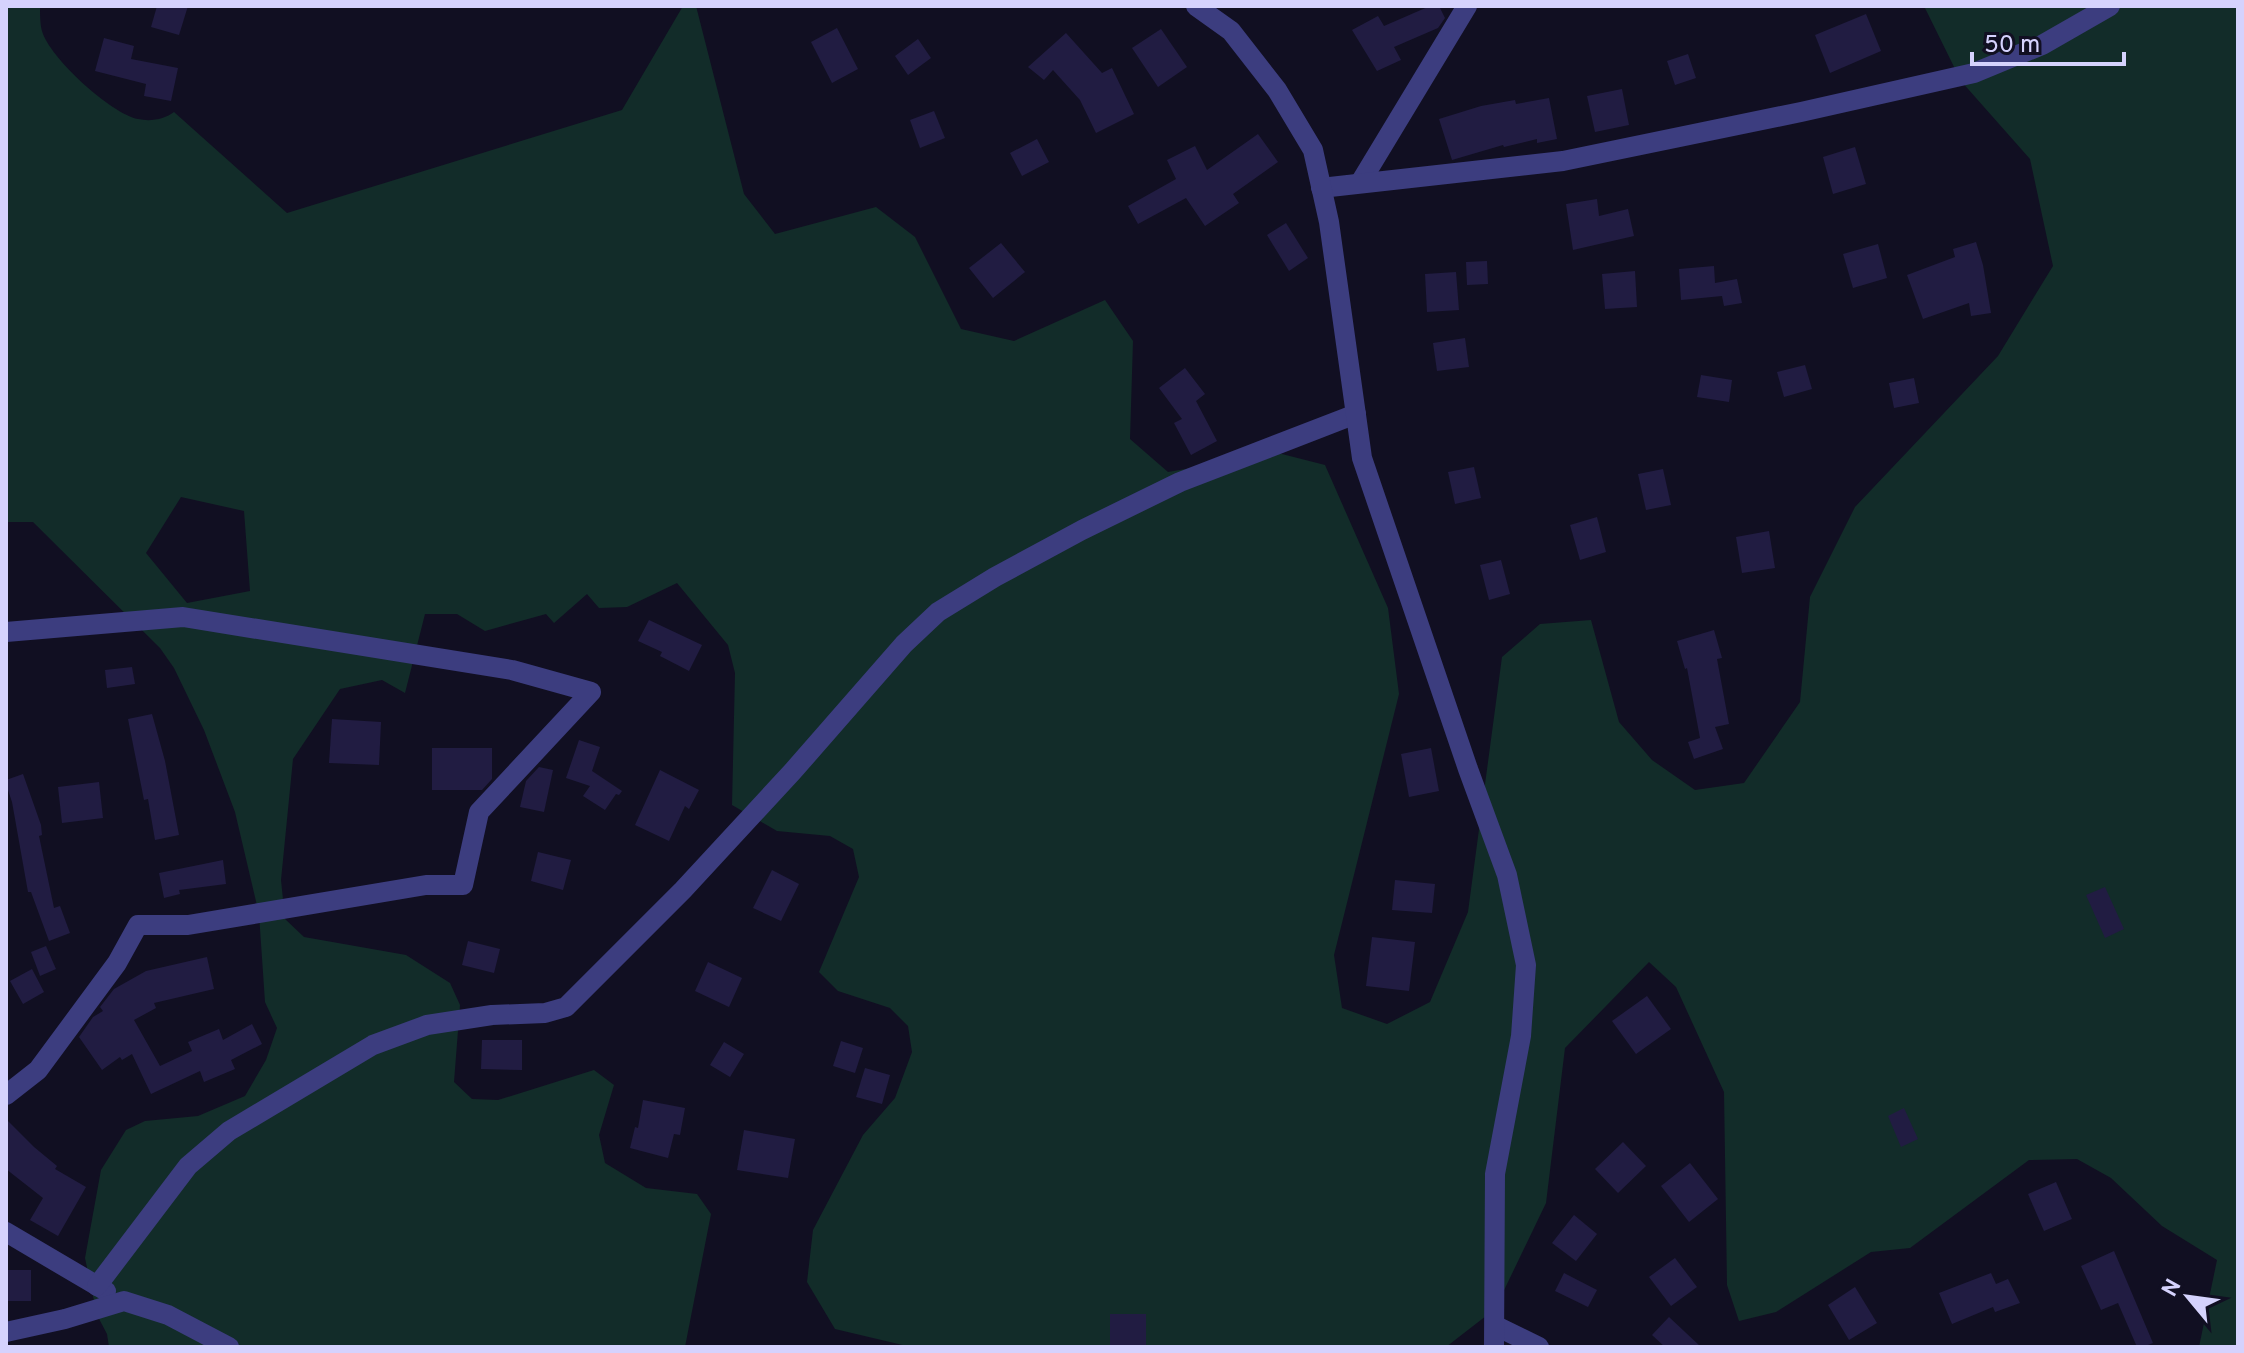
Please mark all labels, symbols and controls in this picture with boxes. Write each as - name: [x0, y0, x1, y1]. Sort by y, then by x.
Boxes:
- scale bar: [1972, 16, 2124, 66]
- text: 50 m: [1984, 31, 2040, 61]
- north arrow: [2148, 1257, 2228, 1337]
- text: N: [2157, 1275, 2188, 1302]

